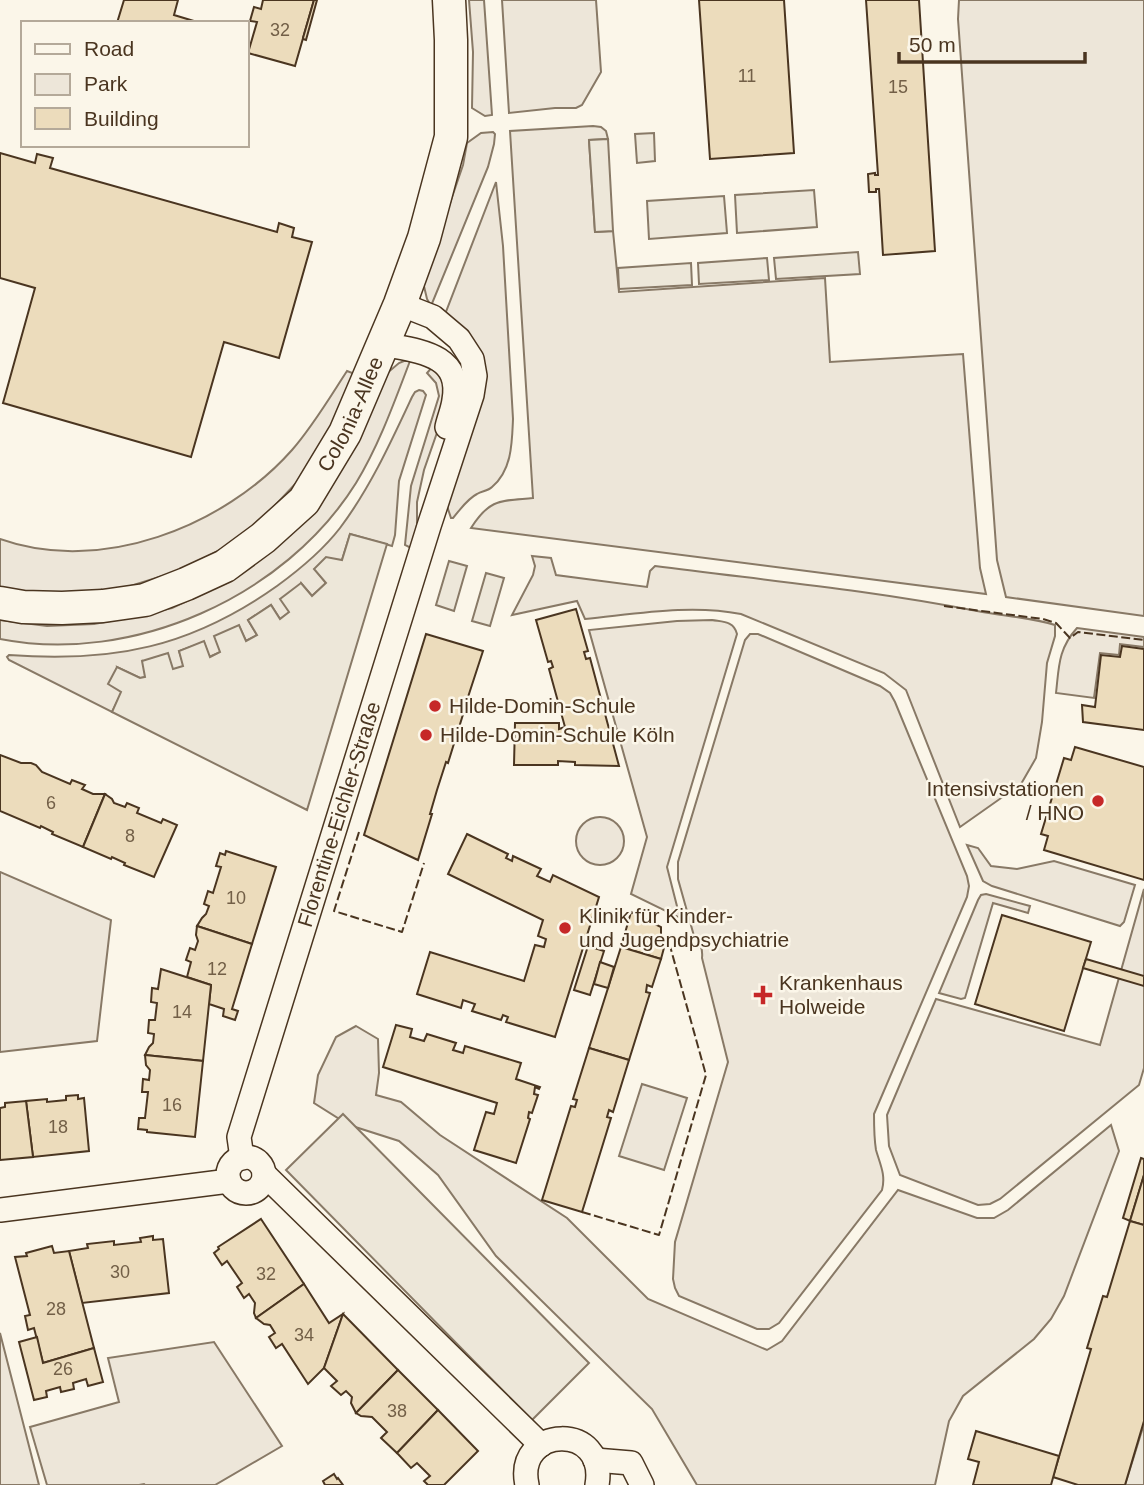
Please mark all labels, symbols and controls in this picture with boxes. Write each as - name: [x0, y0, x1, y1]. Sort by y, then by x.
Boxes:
- house number: 32: [270, 20, 290, 40]
- legend: [21, 21, 248, 147]
- scale bar: [899, 21, 1084, 65]
- text: 50 m: [909, 33, 956, 56]
- text: Road: [84, 37, 134, 60]
- house number: 11: [738, 66, 756, 86]
- text: Park: [84, 72, 128, 95]
- house number: 15: [888, 77, 908, 97]
- text: Building: [84, 107, 159, 130]
- street label: Colonia-Allee: [312, 353, 387, 476]
- place label: Hilde-Domin-Schule: [449, 694, 636, 717]
- marker: Hilde-Domin-Schule: [427, 698, 443, 714]
- street label: Florentine-Eichler-Straße: [293, 699, 385, 930]
- place label: Hilde-Domin-Schule Köln: [440, 723, 675, 746]
- marker: Hilde-Domin-Schule Köln: [418, 727, 434, 743]
- place label: Intensivstationen / HNO: [926, 777, 1084, 824]
- house number: 6: [46, 793, 56, 813]
- marker: Intensivstationen / HNO: [1090, 793, 1106, 809]
- house number: 8: [125, 826, 135, 846]
- house number: 10: [226, 888, 246, 908]
- place label: Klinik für Kinder- und Jugendpsychiatrie: [579, 904, 789, 951]
- marker: Klinik für Kinder- und Jugendpsychiatrie: [557, 920, 573, 936]
- house number: 12: [207, 959, 227, 979]
- place label: Krankenhaus Holweide: [779, 971, 903, 1018]
- marker: Krankenhaus Holweide: [753, 985, 773, 1005]
- house number: 14: [172, 1002, 192, 1022]
- house number: 16: [162, 1095, 182, 1115]
- house number: 18: [48, 1117, 68, 1137]
- house number: 30: [110, 1262, 130, 1282]
- house number: 32: [256, 1264, 276, 1284]
- house number: 28: [46, 1299, 66, 1319]
- house number: 34: [294, 1325, 314, 1345]
- house number: 26: [53, 1359, 73, 1379]
- house number: 38: [387, 1401, 407, 1421]

